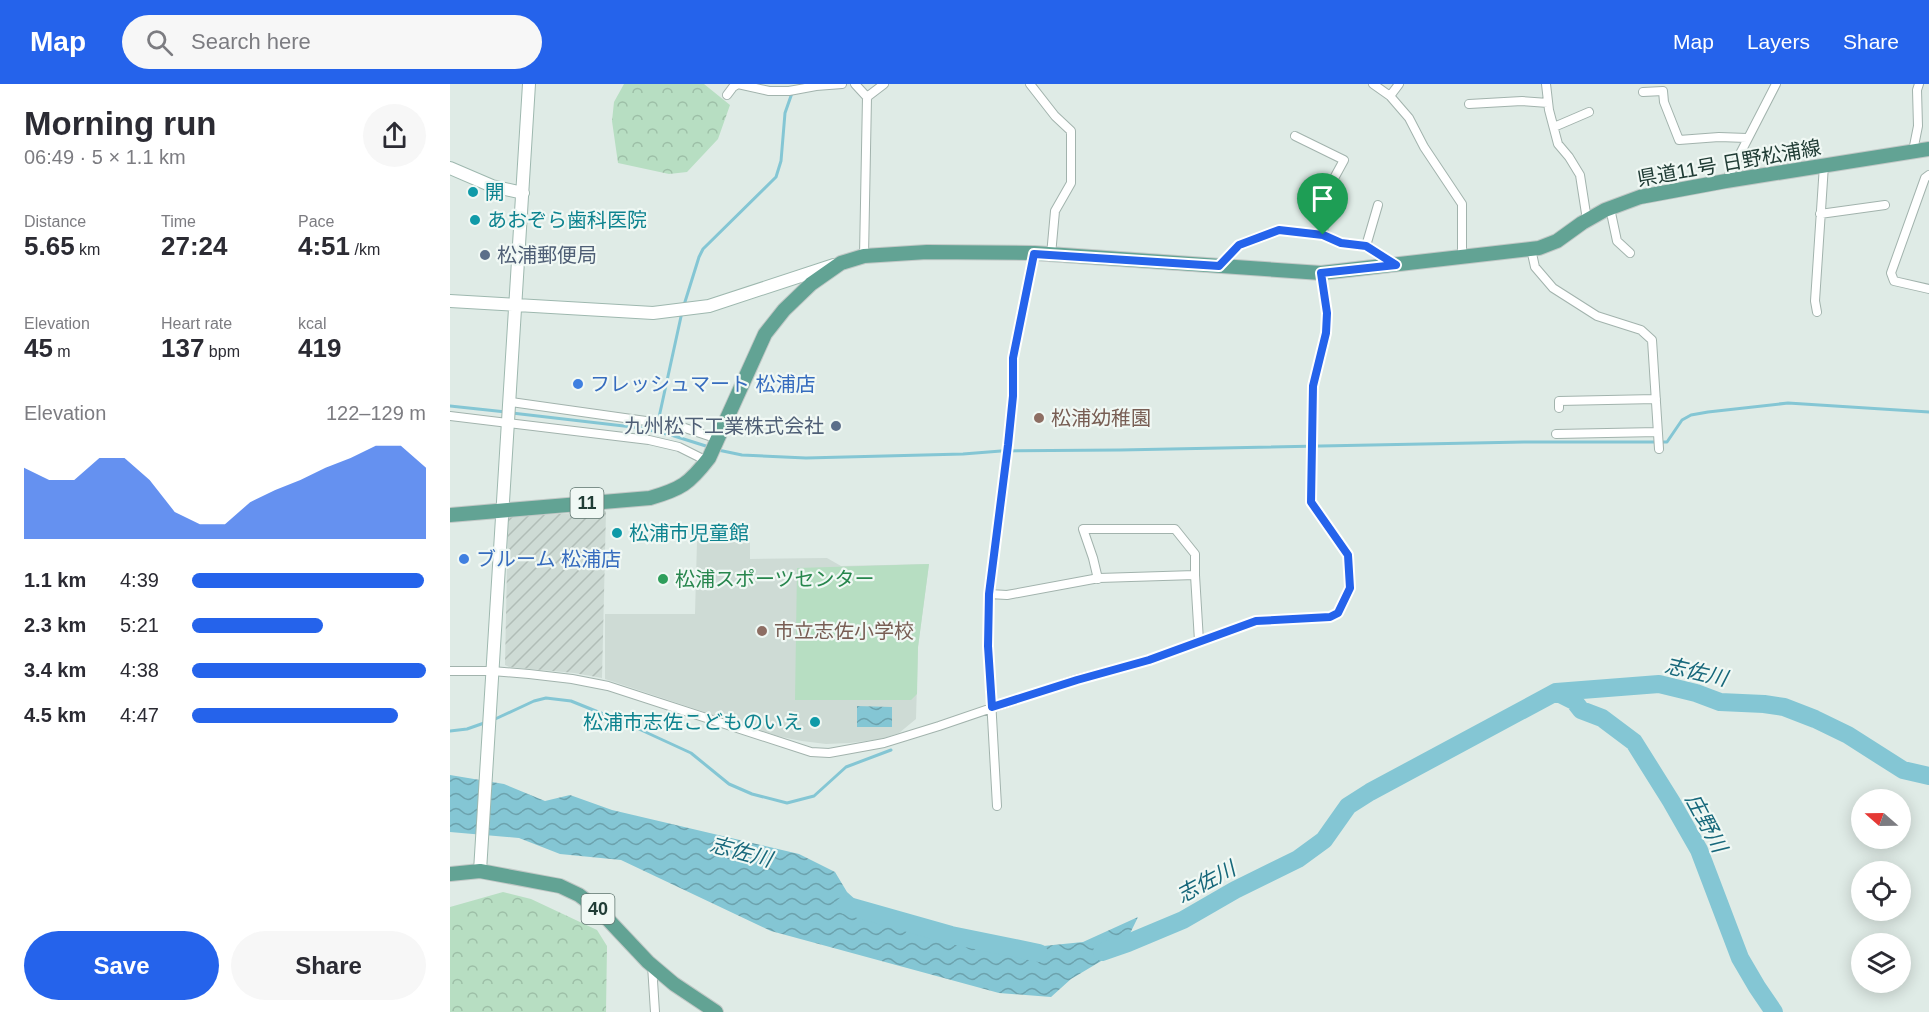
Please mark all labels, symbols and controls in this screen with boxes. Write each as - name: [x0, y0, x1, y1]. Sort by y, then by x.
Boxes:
- search box: [122, 15, 542, 69]
- text: Map: [30, 26, 86, 57]
- icon: search: [143, 26, 176, 59]
- text: Search here: [191, 29, 311, 54]
- text: Map: [1673, 30, 1714, 53]
- text: Layers: [1747, 30, 1810, 53]
- text: Share: [1843, 30, 1899, 53]
- button: share: [363, 104, 426, 167]
- text: Morning run: [24, 105, 216, 142]
- street label: 県道11号 日野松浦線: [1635, 136, 1823, 190]
- text: 06:49 · 5 × 1.1 km: [24, 146, 186, 168]
- pin: [1297, 173, 1348, 235]
- place label: 開: [485, 181, 505, 203]
- icon: arrive: [1306, 182, 1339, 215]
- marker: 開: [466, 185, 480, 199]
- place label: あおぞら歯科医院: [487, 209, 647, 231]
- text: Distance: [24, 213, 86, 230]
- text: Time: [161, 213, 196, 230]
- text: Pace: [298, 213, 334, 230]
- marker: あおぞら歯科医院: [468, 213, 482, 227]
- text: 5.65: [24, 231, 75, 261]
- text: 27:24: [161, 231, 228, 261]
- text: 4:51: [298, 231, 350, 261]
- text: km: [75, 241, 100, 258]
- text: /km: [350, 241, 380, 258]
- place label: 松浦郵便局: [497, 244, 597, 266]
- marker: 松浦郵便局: [478, 248, 492, 262]
- text: Elevation: [24, 315, 90, 332]
- text: Heart rate: [161, 315, 232, 332]
- text: kcal: [298, 315, 326, 332]
- text: 45: [24, 333, 53, 363]
- text: 137: [161, 333, 204, 363]
- text: 419: [298, 333, 341, 363]
- text: m: [53, 343, 71, 360]
- text: bpm: [204, 343, 240, 360]
- place label: フレッシュマート 松浦店: [590, 373, 816, 395]
- marker: フレッシュマート 松浦店: [571, 377, 585, 391]
- text: Elevation: [24, 402, 106, 424]
- text: 122–129 m: [326, 402, 426, 424]
- place label: 松浦幼稚園: [1051, 407, 1151, 429]
- marker: 松浦幼稚園: [1032, 411, 1046, 425]
- place label: 九州松下工業株式会社: [624, 415, 824, 437]
- marker: 九州松下工業株式会社: [829, 419, 843, 433]
- road number: 11: [570, 488, 604, 518]
- place label: 松浦市児童館: [629, 522, 749, 544]
- marker: 松浦市児童館: [610, 526, 624, 540]
- place label: ブルーム 松浦店: [476, 548, 621, 570]
- marker: ブルーム 松浦店: [457, 552, 471, 566]
- place label: 松浦スポーツセンター: [675, 568, 875, 590]
- text: 1.1 km: [24, 569, 86, 591]
- text: 4:39: [120, 569, 159, 591]
- marker: 松浦スポーツセンター: [656, 572, 670, 586]
- text: 2.3 km: [24, 614, 86, 636]
- text: 5:21: [120, 614, 159, 636]
- place label: 市立志佐小学校: [774, 620, 914, 642]
- marker: 市立志佐小学校: [755, 624, 769, 638]
- water label: 志佐川: [1663, 653, 1731, 690]
- text: 3.4 km: [24, 659, 86, 681]
- text: 4:38: [120, 659, 159, 681]
- text: 4.5 km: [24, 704, 86, 726]
- text: 4:47: [120, 704, 159, 726]
- place label: 松浦市志佐こどものいえ: [583, 711, 803, 733]
- marker: 松浦市志佐こどものいえ: [808, 715, 822, 729]
- north arrow: [1851, 789, 1911, 849]
- map controls: [1851, 789, 1911, 993]
- water label: 庄野川: [1681, 790, 1732, 858]
- water label: 志佐川: [708, 832, 776, 871]
- water label: 志佐川: [1173, 856, 1241, 907]
- button: locate: [1851, 861, 1911, 921]
- road number: 40: [582, 894, 614, 924]
- button: Save: [24, 931, 219, 1000]
- button: Share: [231, 931, 426, 1000]
- button: layers: [1851, 933, 1911, 993]

